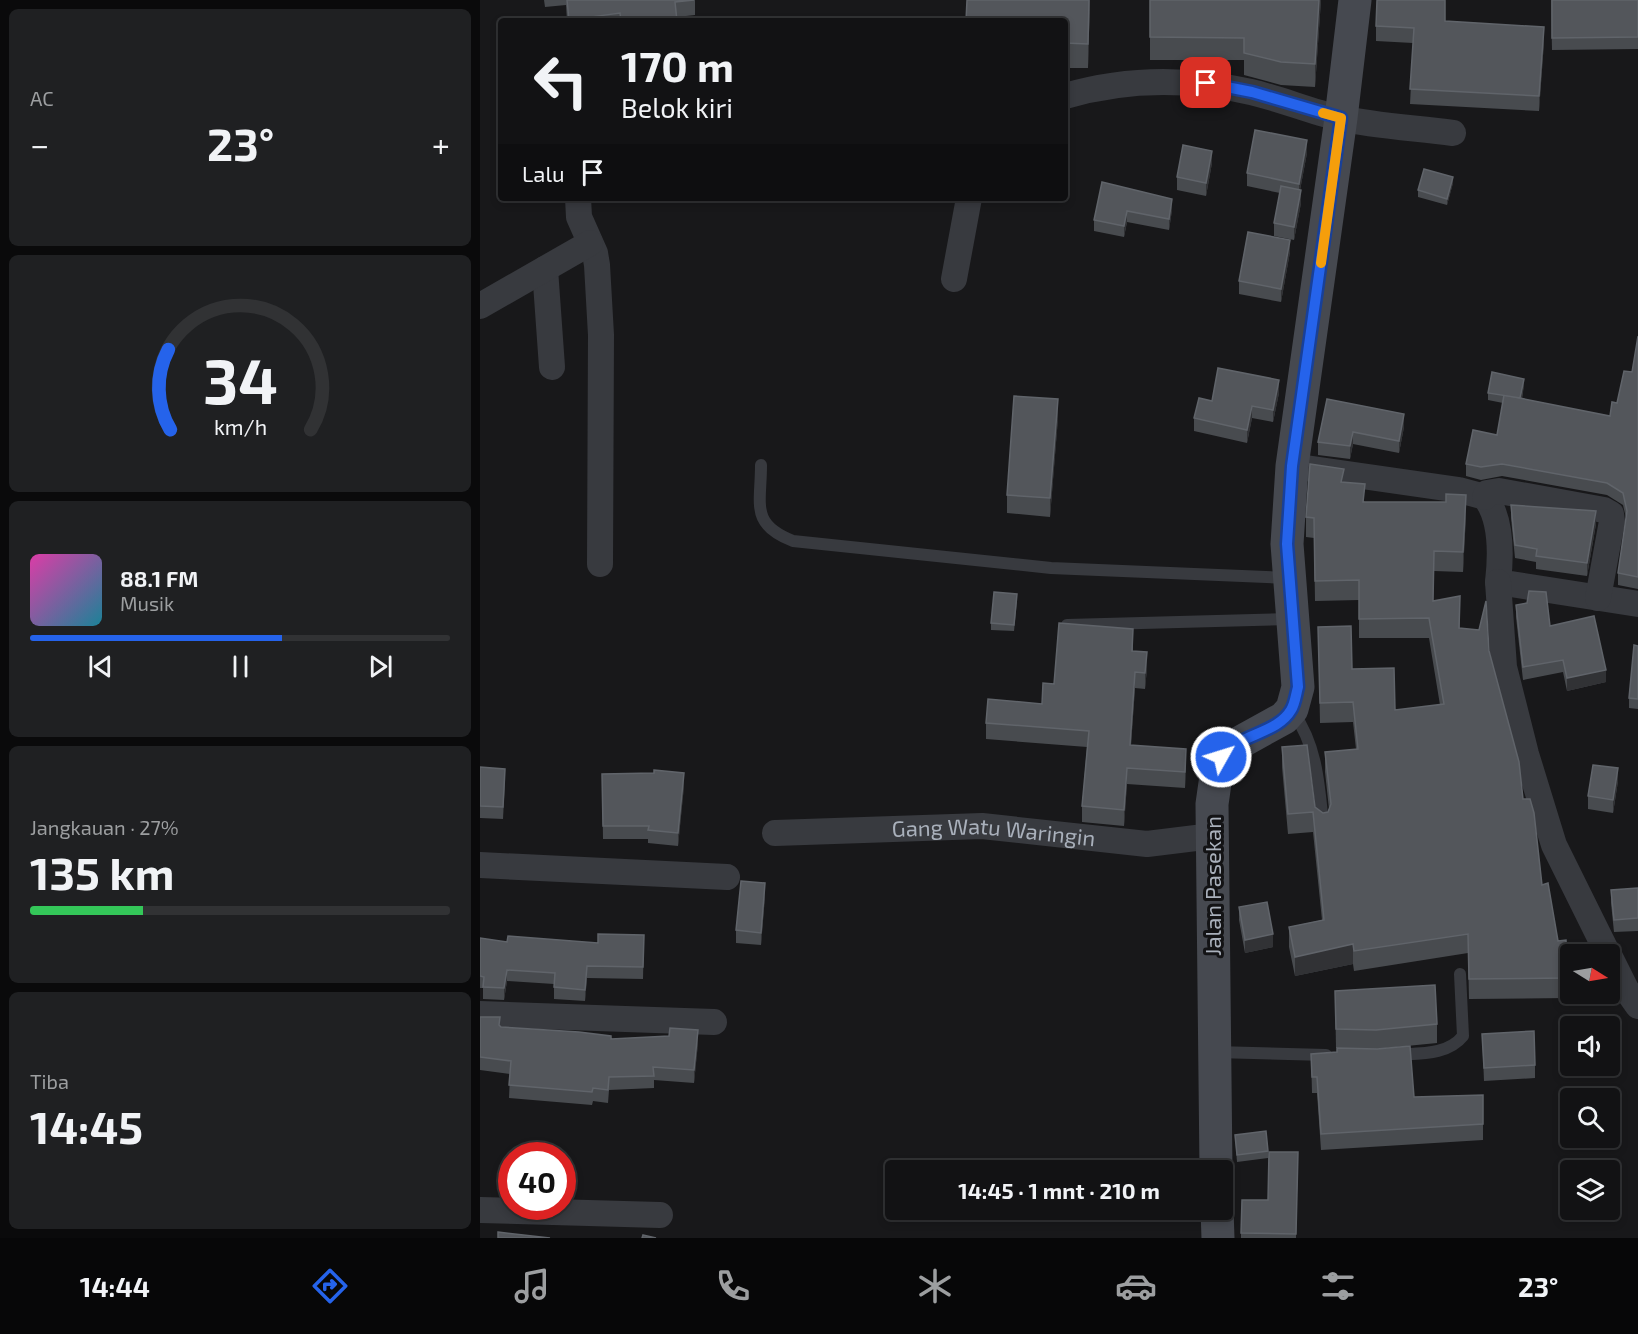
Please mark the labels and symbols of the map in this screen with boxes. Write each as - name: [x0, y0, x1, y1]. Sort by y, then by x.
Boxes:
- pin: [1180, 57, 1231, 108]
- position arrow: [1189, 725, 1253, 789]
- street label: Gang Watu Waringin: [891, 812, 1097, 850]
- street label: Jalan Pasekan: [1199, 816, 1225, 956]
- north arrow: [1560, 944, 1620, 1004]
- speed limit sign: 40: [498, 1142, 576, 1220]

